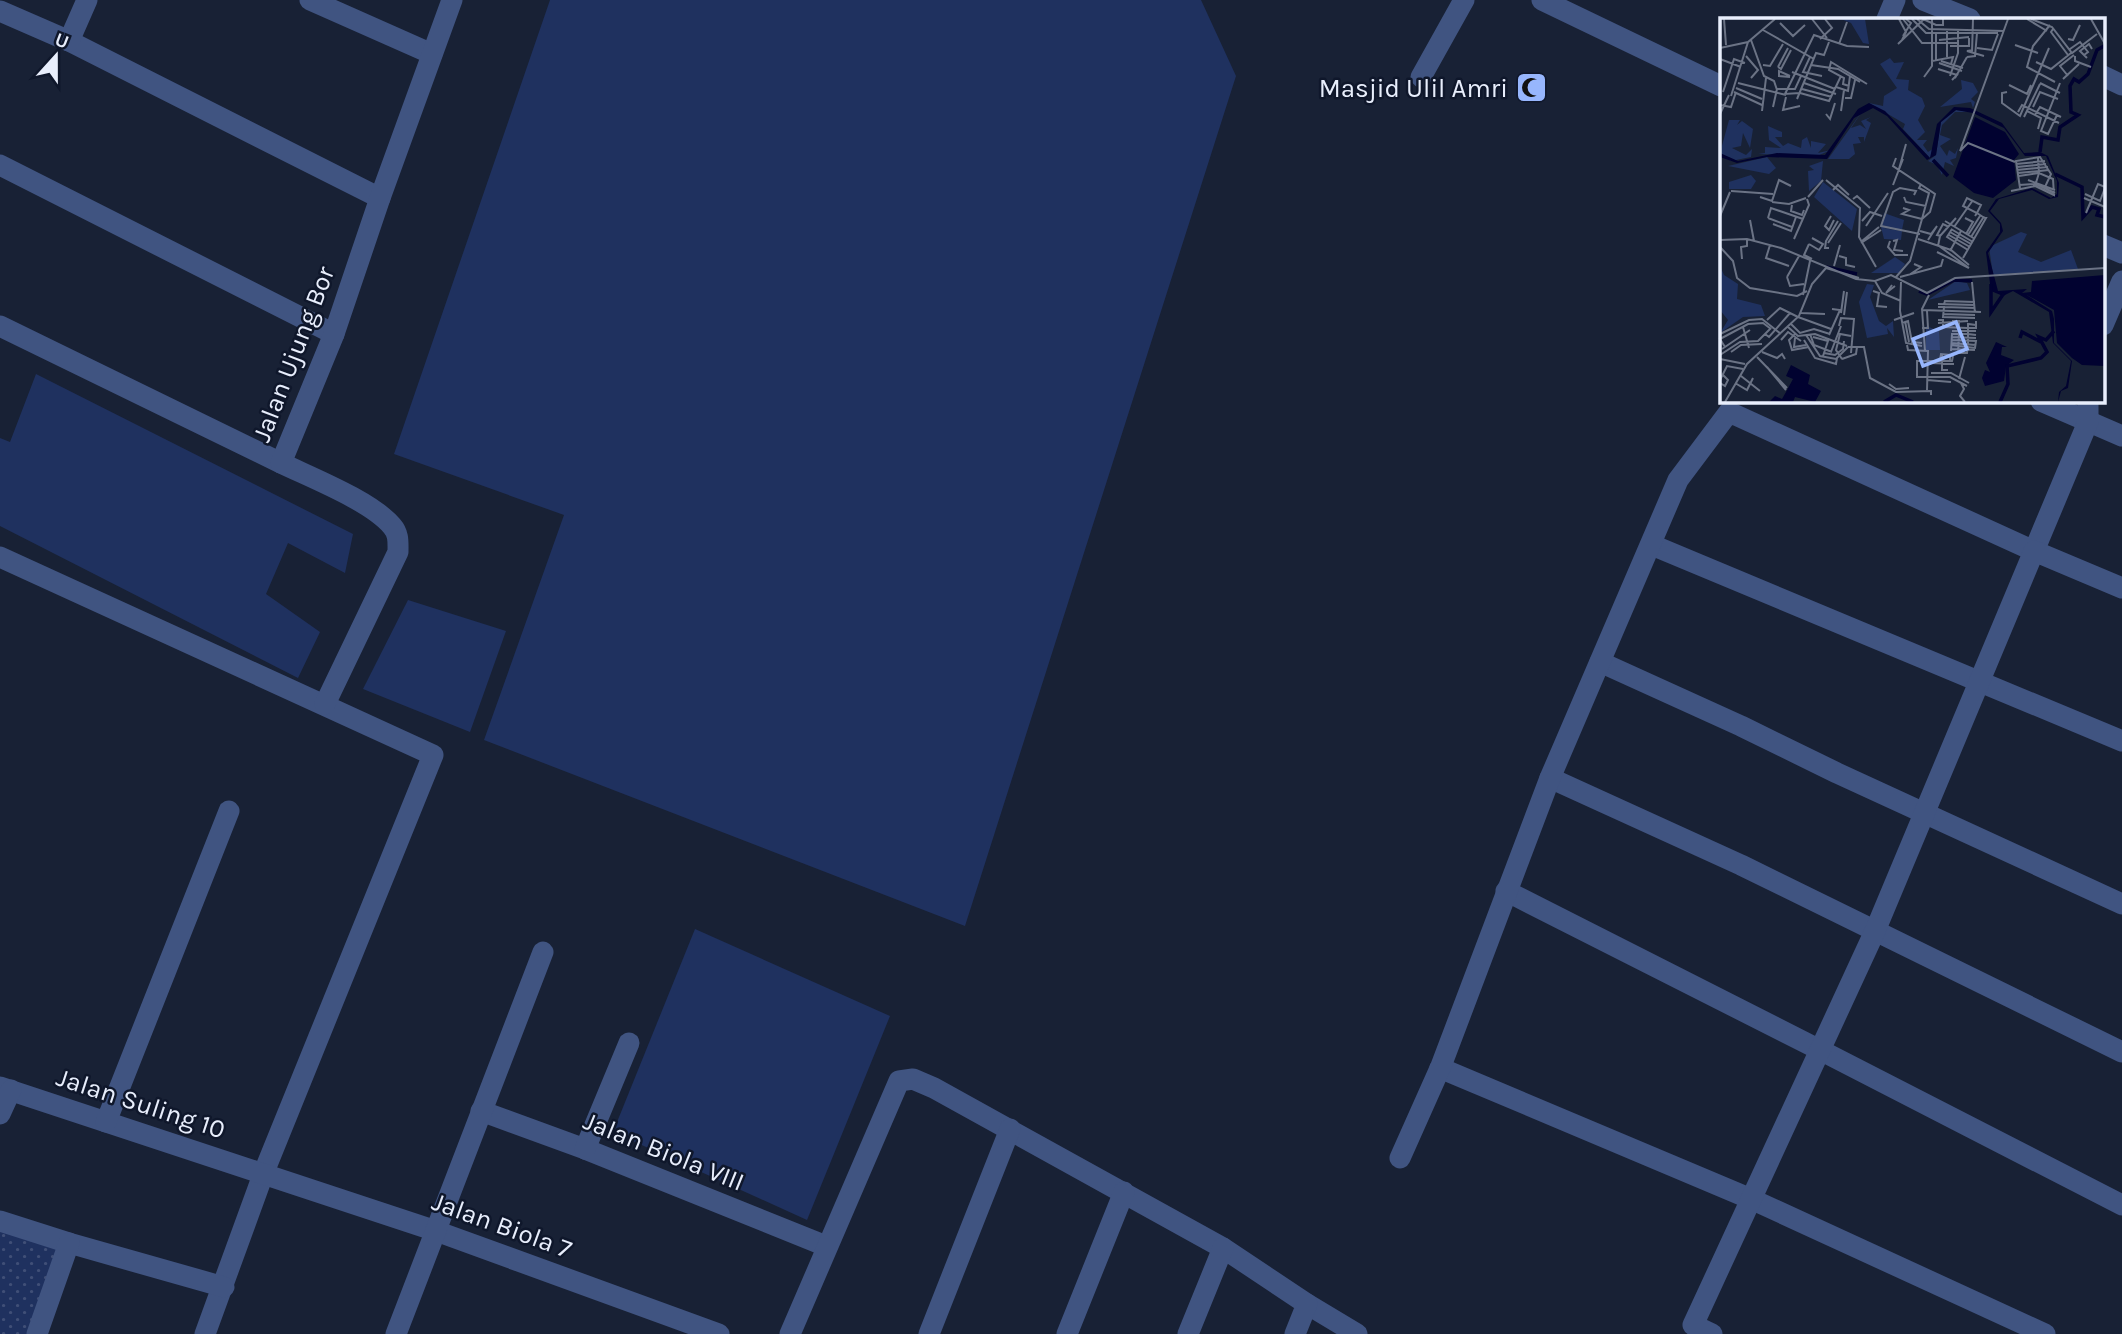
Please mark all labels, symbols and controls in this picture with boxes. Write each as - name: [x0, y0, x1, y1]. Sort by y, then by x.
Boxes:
- inset map: [1720, 18, 2104, 402]
- north arrow: [21, 21, 91, 91]
- text: U: [52, 28, 72, 54]
- mosque icon: Masjid Ulil Amri: [1514, 71, 1548, 105]
- place label: Masjid Ulil Amri: [1319, 73, 1508, 104]
- street label: Jalan Ujung Bor: [246, 262, 341, 446]
- street label: Jalan Suling 10: [53, 1062, 229, 1145]
- street label: Jalan Biola VIII: [579, 1105, 749, 1198]
- street label: Jalan Biola 7: [428, 1186, 576, 1265]

